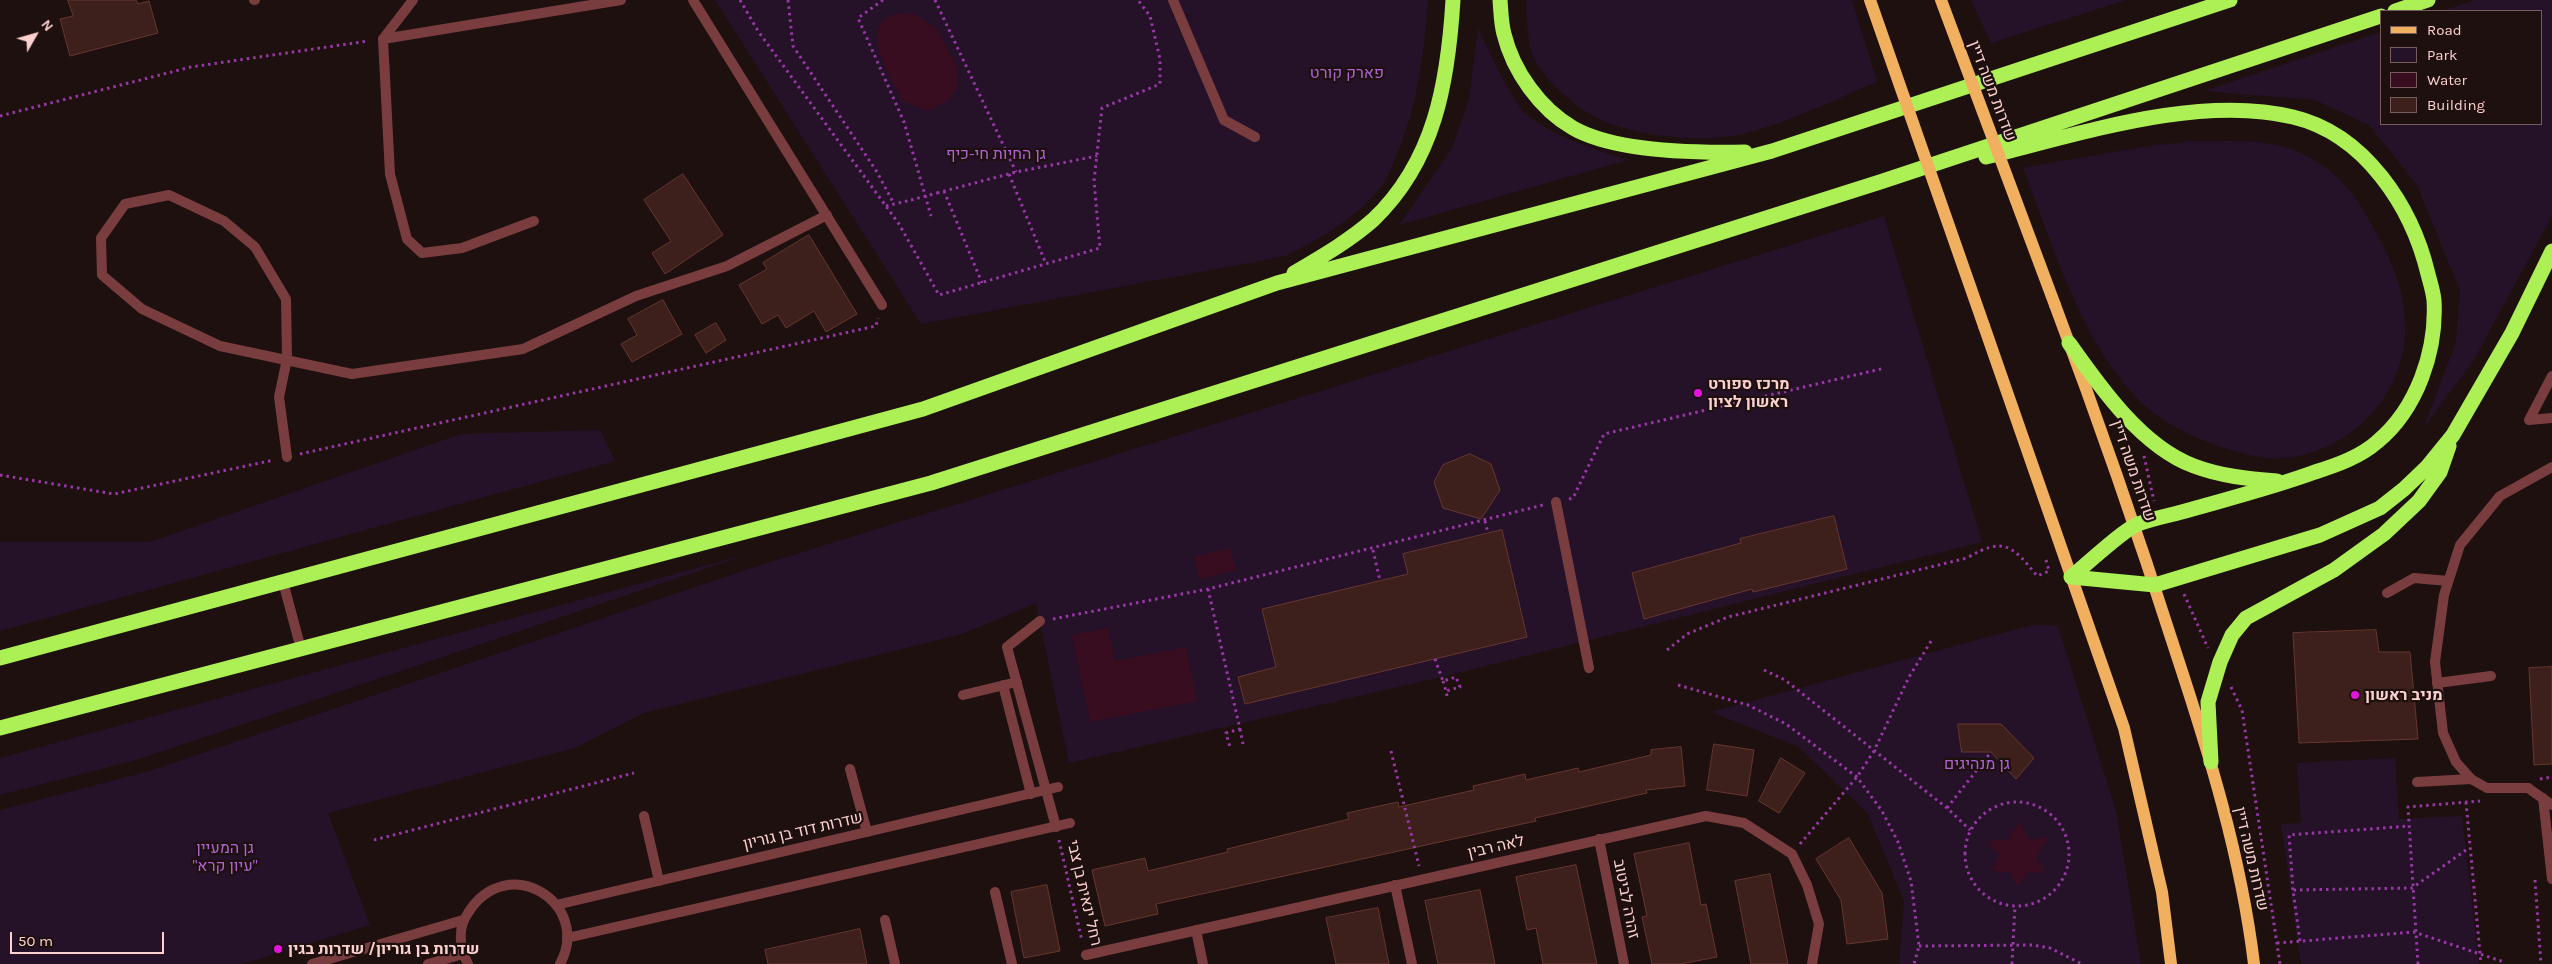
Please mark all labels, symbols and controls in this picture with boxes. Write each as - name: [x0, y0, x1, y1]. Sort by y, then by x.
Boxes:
- north arrow: [10, 10, 60, 60]
- legend: [2380, 10, 2542, 125]
- text: N: [37, 16, 57, 35]
- text: Road: [2427, 21, 2462, 39]
- street label: שדרות משה דיין: [1964, 38, 2020, 144]
- text: Park: [2427, 46, 2457, 64]
- park label: פארק קורט: [1310, 63, 1384, 83]
- text: Water: [2427, 71, 2467, 89]
- text: Building: [2427, 96, 2485, 114]
- park label: גן החיות חי-כיף: [946, 144, 1046, 164]
- place label: מרכז ספורט ראשון לציון: [1708, 374, 1790, 412]
- marker: מרכז ספורט ראשון לציון: [1692, 387, 1704, 399]
- street label: שדרות משה דיין: [2107, 418, 2159, 524]
- place label: מניב ראשון: [2365, 685, 2443, 705]
- marker: מניב ראשון: [2349, 689, 2361, 701]
- park label: גן מנהיגים: [1944, 754, 2010, 774]
- street label: שדרות משה דיין: [2230, 805, 2272, 913]
- street label: שדרות דוד בן גוריון: [741, 808, 865, 854]
- street label: לאה רבין: [1466, 831, 1526, 863]
- park label: גן המעיין "עיון קרא": [192, 838, 258, 876]
- street label: רחל ינאית בן צבי: [1063, 838, 1105, 948]
- street label: זהרה לביטוב: [1609, 858, 1643, 940]
- scale bar: [12, 922, 166, 954]
- text: 50 m: [18, 932, 53, 950]
- place label: שדרות בן גוריון/ שדרות בגין: [288, 939, 479, 959]
- marker: שדרות בן גוריון/ שדרות בגין: [272, 943, 284, 955]

